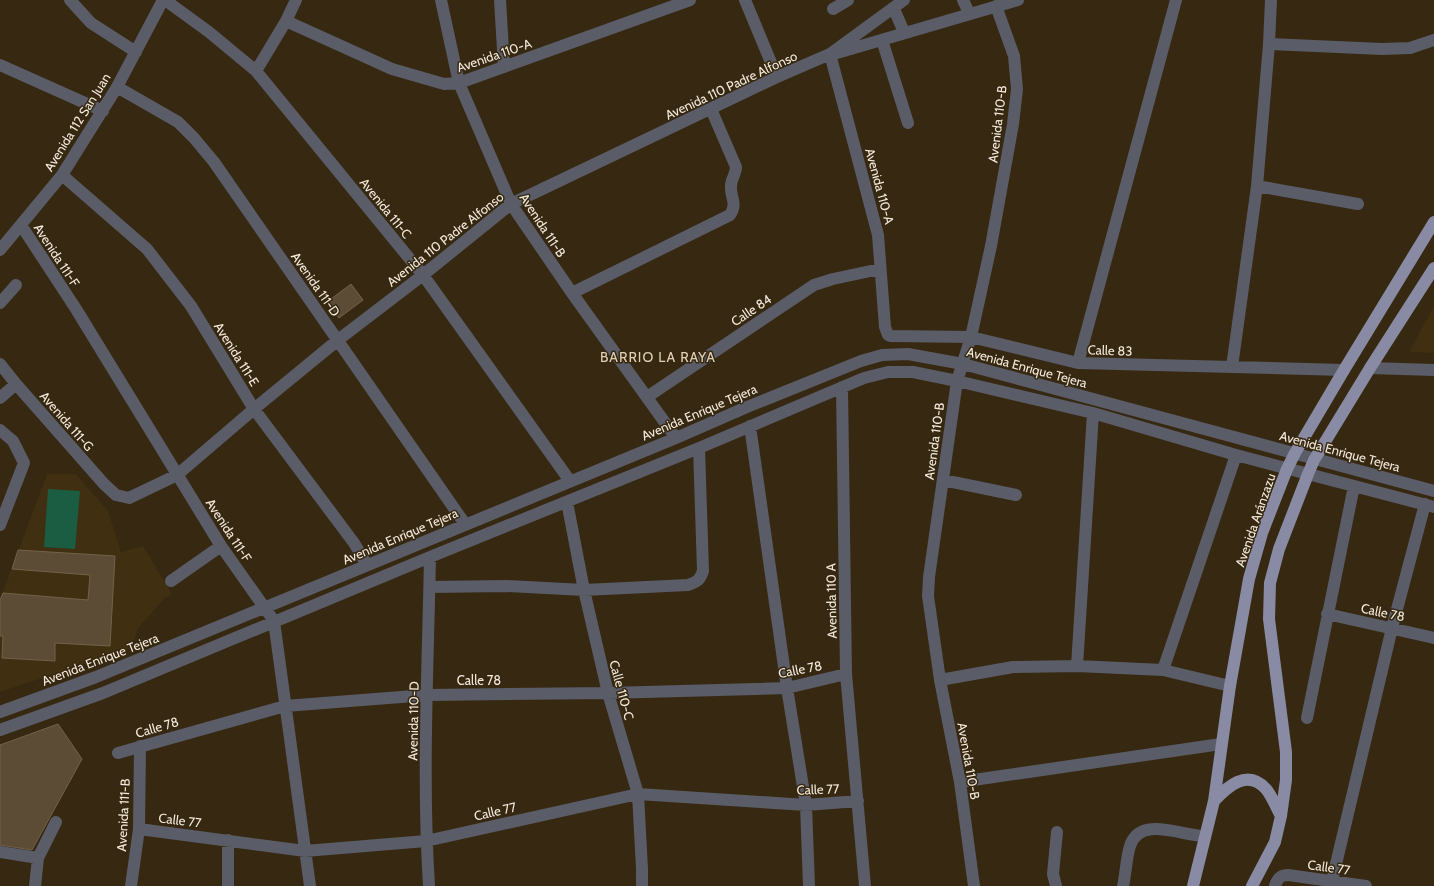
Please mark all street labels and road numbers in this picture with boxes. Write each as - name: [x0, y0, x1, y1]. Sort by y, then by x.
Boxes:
- street label: Avenida 110-A: [455, 35, 533, 75]
- street label: Avenida 110 Padre Alfonso: [662, 47, 800, 123]
- street label: Avenida 112 San Juan: [40, 70, 114, 174]
- street label: Avenida 110-B: [984, 84, 1010, 164]
- street label: Avenida 110-A: [862, 146, 898, 226]
- street label: Avenida 111-C: [357, 175, 415, 241]
- street label: Avenida 110 Padre Alfonso: [383, 188, 507, 290]
- street label: Avenida 111-B: [516, 190, 570, 260]
- street label: Avenida 111-F: [31, 220, 83, 290]
- street label: Avenida 111-D: [288, 249, 344, 319]
- street label: Calle 84: [728, 290, 775, 329]
- street label: Avenida 111-E: [211, 319, 263, 389]
- street label: Calle 83: [1087, 341, 1133, 359]
- street label: Avenida Enrique Tejera: [965, 343, 1090, 392]
- street label: Avenida Enrique Tejera: [639, 380, 760, 445]
- street label: Avenida 111-G: [37, 388, 97, 454]
- street label: Avenida 110-B: [921, 401, 947, 481]
- street label: Avenida Enrique Tejera: [1278, 427, 1403, 476]
- street label: Avenida Aránzazu: [1232, 471, 1279, 569]
- street label: Avenida 111-F: [203, 495, 255, 565]
- street label: Avenida Enrique Tejera: [340, 504, 461, 569]
- street label: Avenida 110 A: [822, 563, 840, 639]
- street label: Calle 78: [1360, 600, 1406, 624]
- street label: Avenida Enrique Tejera: [39, 629, 162, 690]
- street label: Calle 78: [777, 657, 823, 681]
- street label: Calle 110-C: [606, 658, 638, 722]
- street label: Calle 78: [457, 672, 501, 688]
- street label: Avenida 110-D: [404, 681, 422, 761]
- street label: Calle 78: [133, 713, 181, 741]
- street label: Avenida 110-B: [954, 721, 984, 801]
- street label: Avenida 111-B: [113, 778, 133, 852]
- street label: Calle 77: [796, 780, 840, 798]
- street label: Calle 77: [472, 798, 518, 824]
- street label: Calle 77: [158, 809, 203, 831]
- street label: Calle 77: [1307, 856, 1352, 878]

